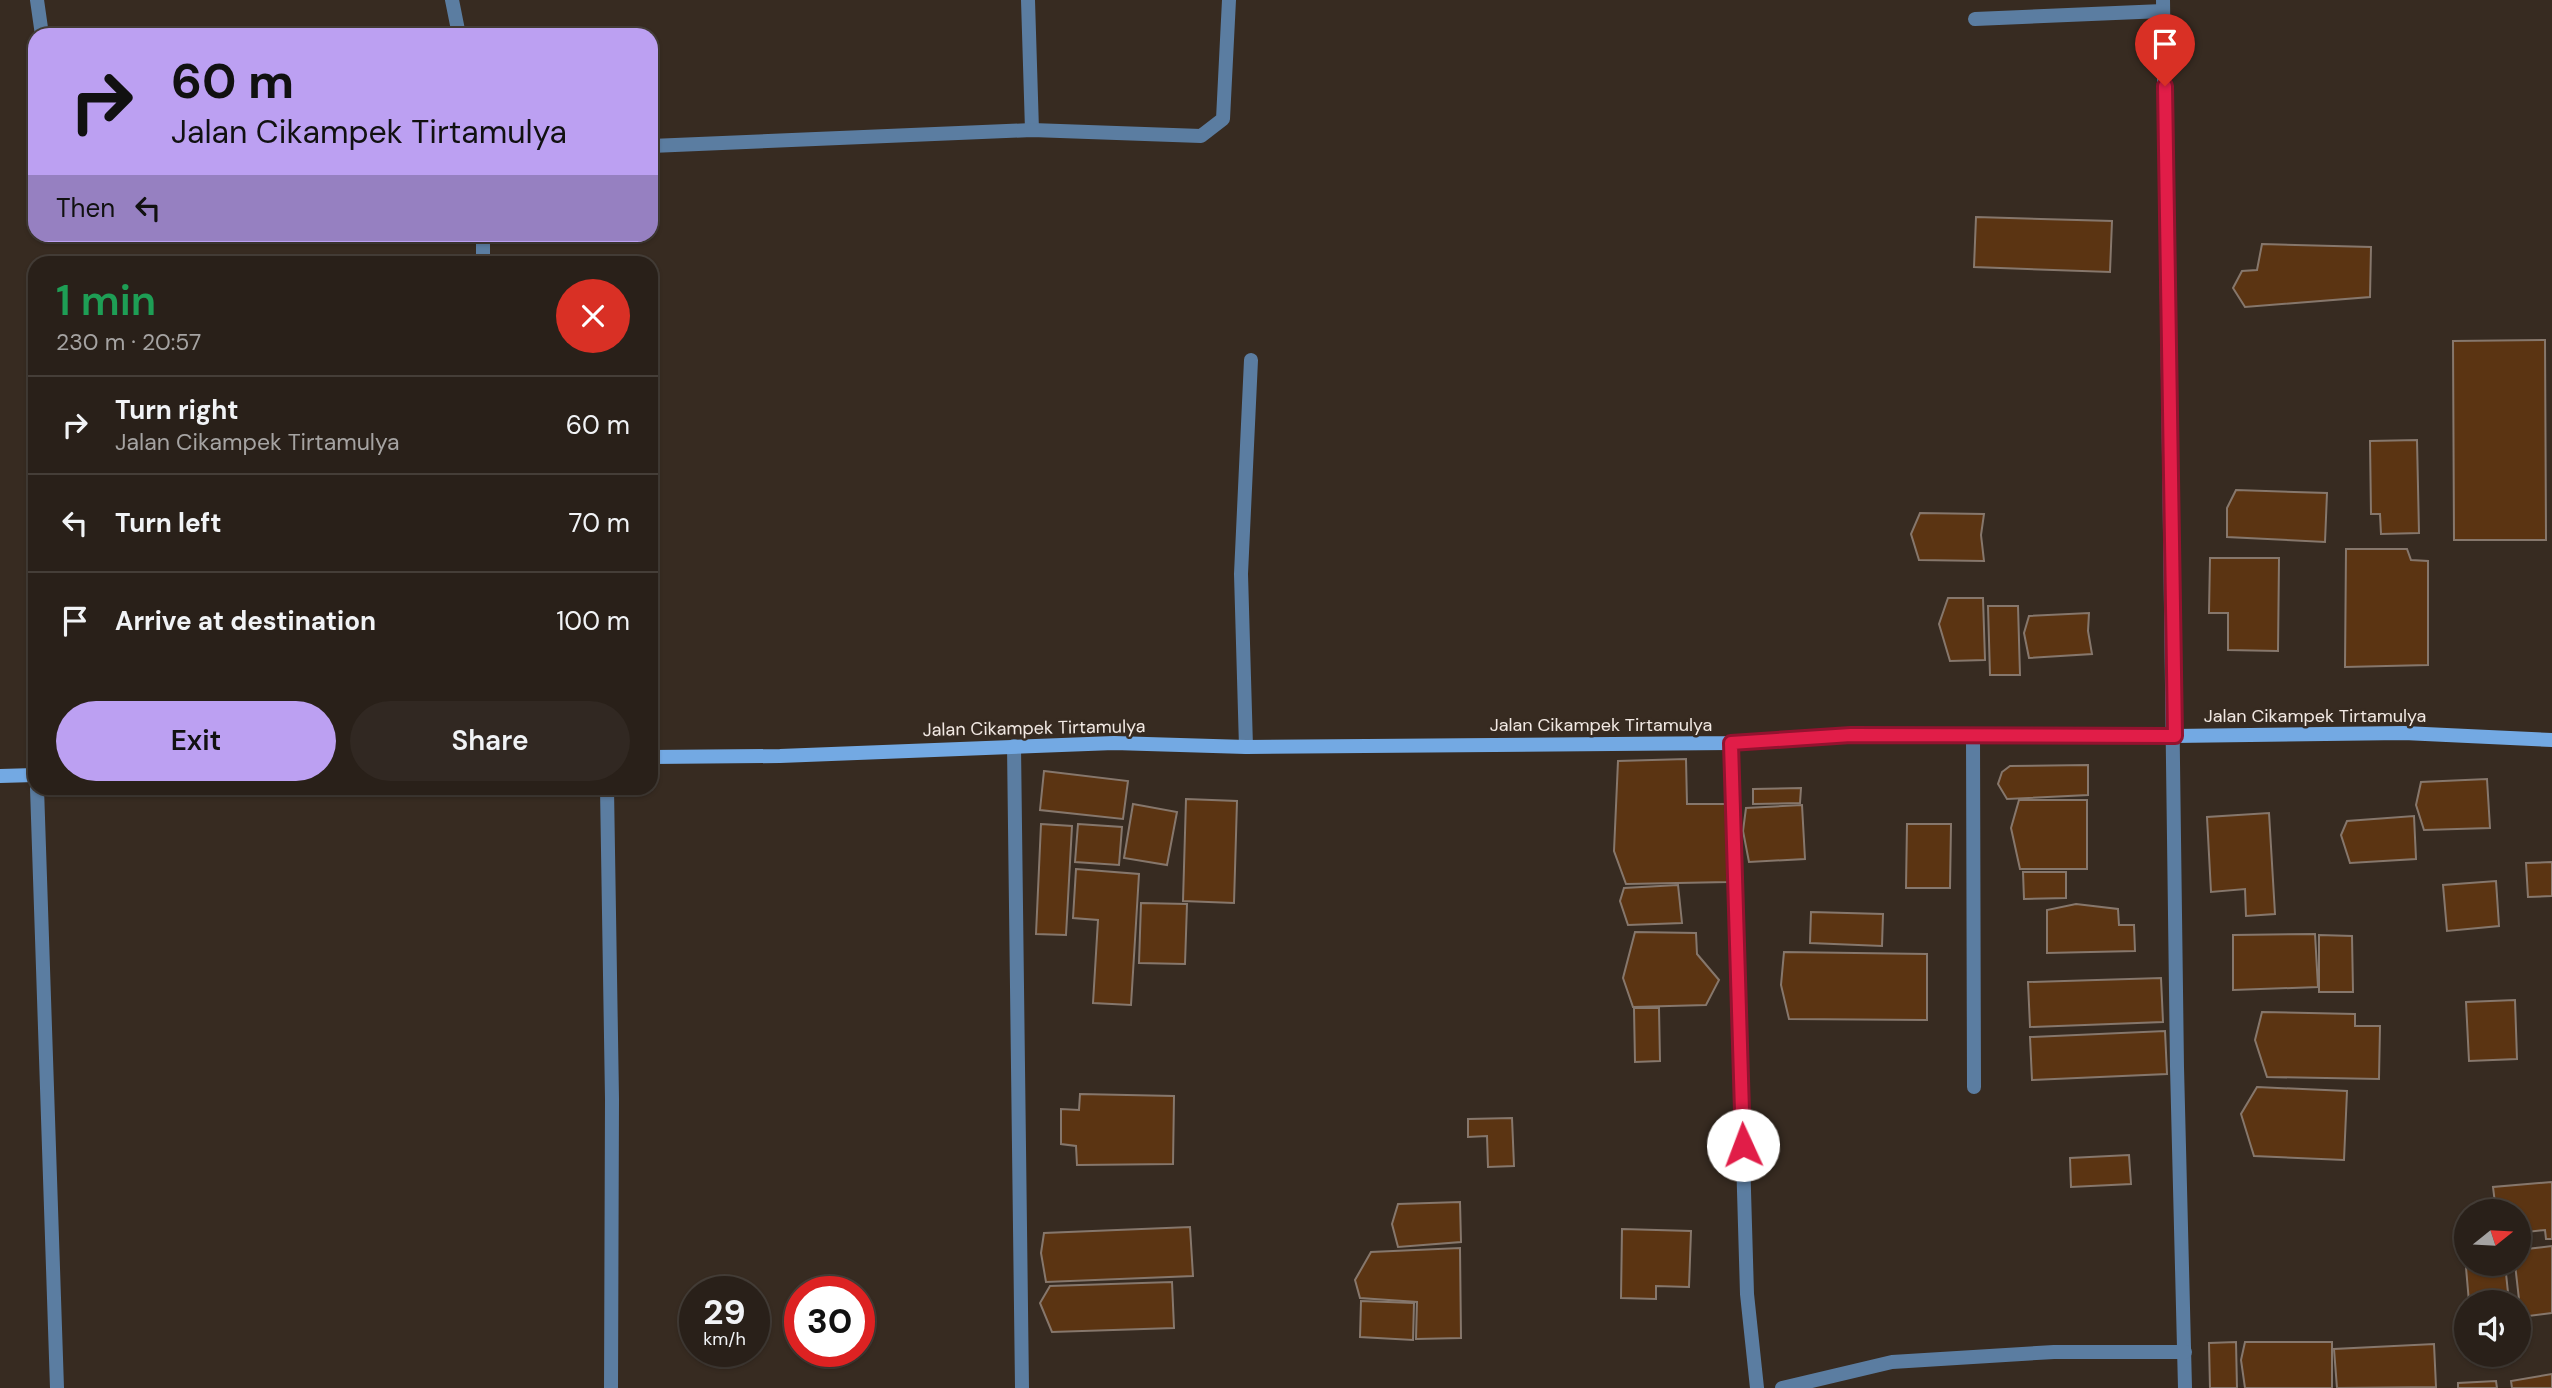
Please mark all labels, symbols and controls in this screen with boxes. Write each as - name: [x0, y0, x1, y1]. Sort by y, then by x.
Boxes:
- pin: [2135, 14, 2195, 86]
- icon: arrive: [2146, 25, 2184, 63]
- text: 60 m: [171, 49, 294, 113]
- icon: right: [56, 56, 147, 147]
- text: Jalan Cikampek Tirtamulya: [171, 111, 567, 153]
- icon: left: [129, 189, 167, 227]
- text: Then: [56, 191, 115, 225]
- text: 1 min: [56, 273, 156, 328]
- button: close: [556, 279, 630, 353]
- text: 230 m · 20:57: [56, 327, 201, 357]
- text: Turn right: [115, 393, 239, 427]
- icon: right: [56, 406, 94, 444]
- text: 60 m: [566, 408, 630, 442]
- text: Jalan Cikampek Tirtamulya: [115, 427, 400, 457]
- icon: left: [56, 504, 94, 542]
- text: Turn left: [115, 506, 222, 540]
- text: 70 m: [569, 506, 630, 540]
- icon: arrive: [56, 602, 94, 640]
- text: Arrive at destination: [115, 604, 376, 638]
- text: 100 m: [556, 604, 630, 638]
- button: Exit: [56, 701, 336, 781]
- button: Share: [350, 701, 630, 781]
- street label: Jalan Cikampek Tirtamulya: [2204, 704, 2426, 728]
- street label: Jalan Cikampek Tirtamulya: [1490, 713, 1712, 737]
- street label: Jalan Cikampek Tirtamulya: [922, 714, 1146, 742]
- position arrow: [1706, 1108, 1780, 1182]
- north arrow: [2454, 1199, 2530, 1276]
- map controls: [2454, 1199, 2531, 1367]
- speed limit sign: 30: [784, 1276, 875, 1367]
- text: 29: [703, 1289, 746, 1335]
- button: sound: [2454, 1290, 2531, 1367]
- text: km/h: [703, 1327, 746, 1351]

